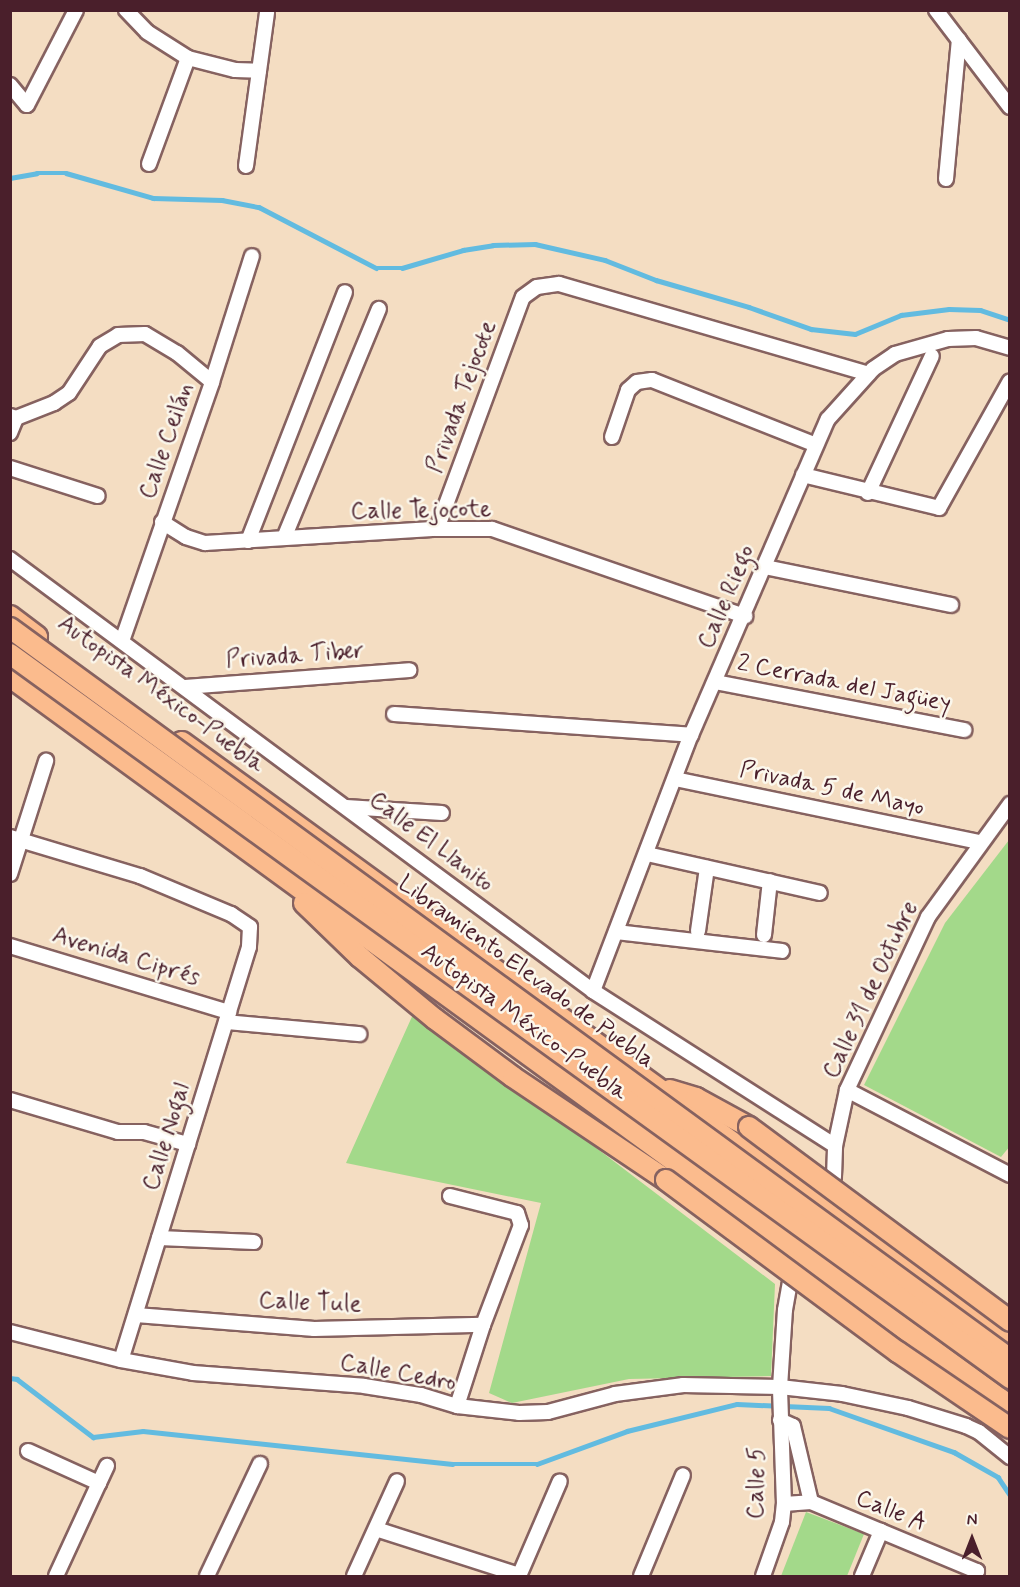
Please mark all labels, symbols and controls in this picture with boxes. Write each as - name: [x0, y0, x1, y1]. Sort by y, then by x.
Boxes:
- street label: Privada Tejocote: [420, 314, 504, 480]
- street label: Calle Ceilán: [134, 379, 200, 503]
- street label: Calle Tejocote: [350, 495, 492, 527]
- street label: Calle Riego: [693, 541, 761, 653]
- street label: Autopista México-Puebla: [52, 609, 270, 779]
- street label: Privada Tiber: [228, 637, 362, 675]
- street label: 2 Cerrada del Jagüey: [734, 649, 954, 719]
- street label: Privada 5 de Mayo: [737, 755, 927, 823]
- street label: Calle El Llanito: [357, 781, 505, 903]
- street label: Libramiento Elevado de Puebla: [389, 867, 663, 1077]
- street label: Calle 31 de Octubre: [817, 896, 925, 1084]
- street label: Avenida Ciprés: [49, 921, 203, 993]
- street label: Autopista México-Puebla: [415, 937, 633, 1107]
- street label: Calle Nogal: [137, 1080, 197, 1194]
- street label: Calle Tule: [261, 1287, 359, 1319]
- street label: Calle Cedro: [337, 1349, 459, 1397]
- street label: Calle 5: [742, 1447, 772, 1519]
- street label: Calle A: [851, 1484, 931, 1538]
- north arrow: [942, 1509, 1002, 1569]
- text: N: [967, 1510, 977, 1531]

